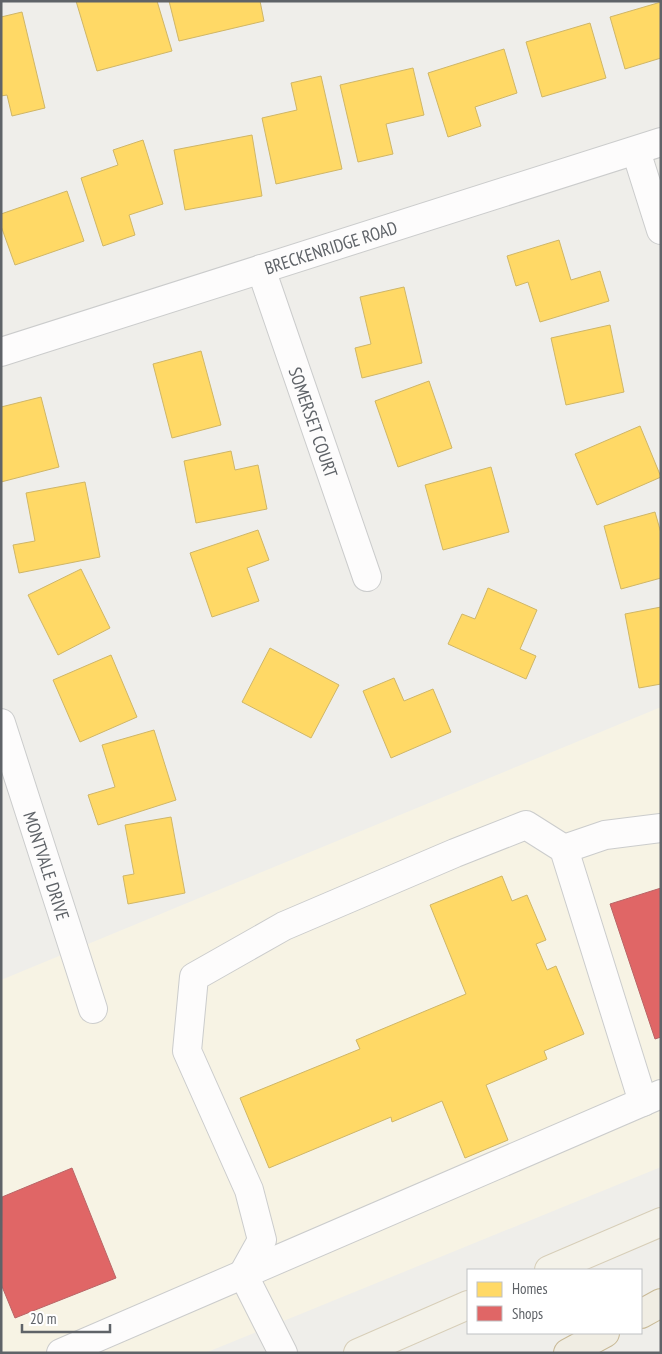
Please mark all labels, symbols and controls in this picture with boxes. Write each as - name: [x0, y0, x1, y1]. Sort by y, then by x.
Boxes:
- street label: BRECKENRIDGE ROAD: [262, 215, 400, 279]
- street label: SOMERSET COURT: [284, 364, 343, 480]
- street label: MONTVALE DRIVE: [19, 809, 75, 923]
- legend: [467, 1269, 642, 1334]
- text: Homes: [512, 1279, 548, 1298]
- scale bar: [22, 1302, 110, 1334]
- text: Shops: [512, 1304, 543, 1323]
- text: 20 m: [30, 1309, 56, 1328]

